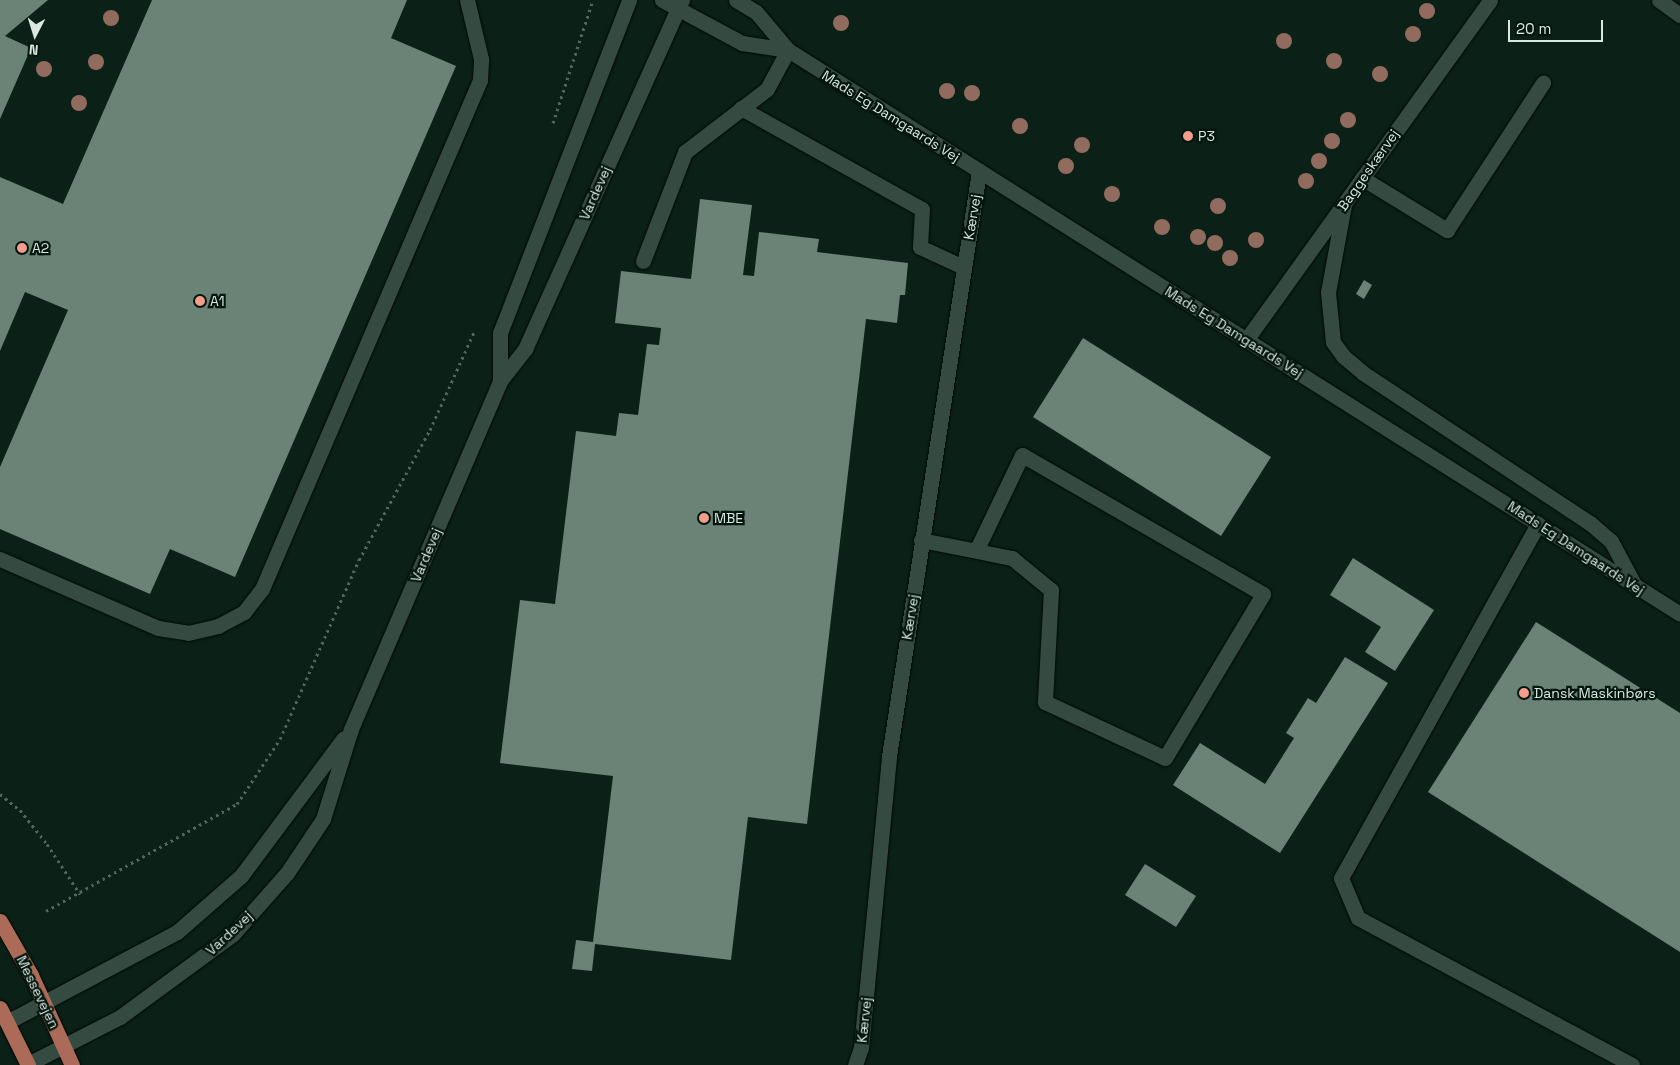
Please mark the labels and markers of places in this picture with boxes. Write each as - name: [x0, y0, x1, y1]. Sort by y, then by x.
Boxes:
- place label: P3: [1198, 128, 1215, 144]
- marker: P3: [1182, 130, 1194, 142]
- place label: A2: [32, 240, 49, 256]
- marker: A2: [16, 242, 28, 254]
- place label: A1: [210, 293, 225, 309]
- marker: A1: [194, 295, 206, 307]
- place label: MBE: [714, 510, 743, 526]
- marker: MBE: [698, 512, 710, 524]
- place label: Dansk Maskinbørs: [1534, 685, 1656, 701]
- marker: Dansk Maskinbørs: [1518, 687, 1530, 699]

